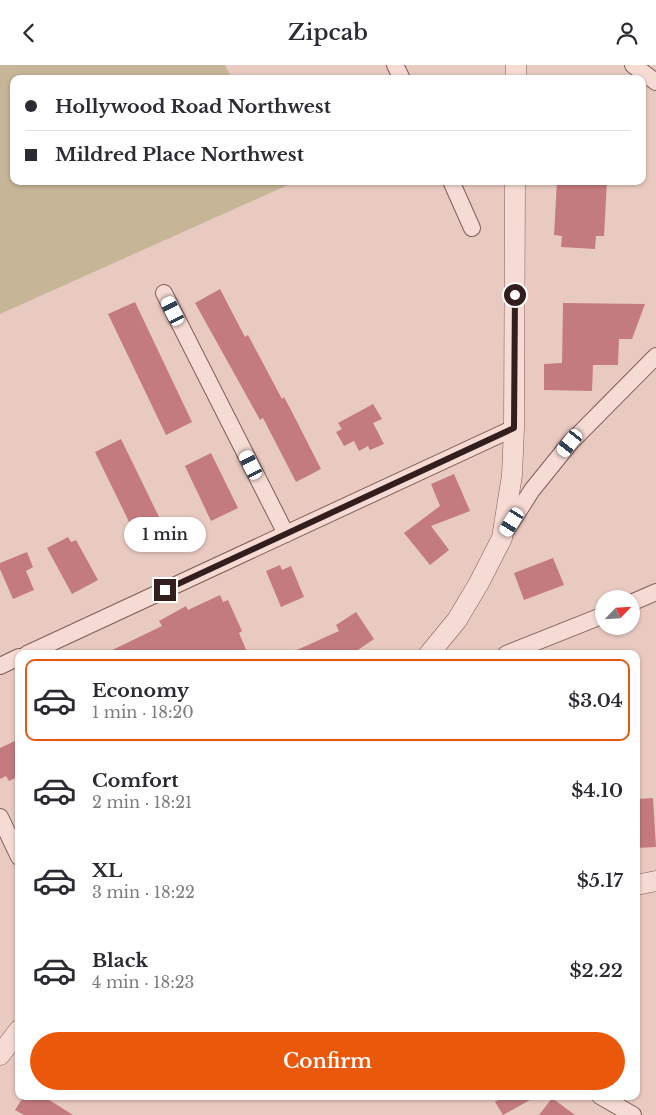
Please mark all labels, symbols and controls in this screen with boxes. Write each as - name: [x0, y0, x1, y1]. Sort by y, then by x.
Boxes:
- icon: back: [15, 19, 43, 47]
- text: Zipcab: [288, 19, 368, 46]
- icon: person: [613, 19, 641, 47]
- text: Hollywood Road Northwest: [55, 95, 331, 118]
- text: Mildred Place Northwest: [55, 143, 304, 166]
- route start: [504, 284, 526, 306]
- car: [159, 294, 186, 328]
- car: [554, 427, 585, 459]
- car: [237, 448, 264, 482]
- car: [497, 505, 526, 539]
- callout: 1 min: [124, 517, 206, 553]
- text: 1 min: [142, 524, 188, 544]
- route end: [154, 579, 176, 601]
- north arrow: [595, 590, 640, 635]
- map controls: [595, 590, 640, 635]
- icon: car: [32, 678, 77, 723]
- text: Economy: [92, 679, 189, 702]
- text: $3.04: [568, 689, 623, 712]
- text: 1 min · 18:20: [92, 702, 194, 722]
- icon: car: [32, 768, 77, 813]
- text: Comfort: [92, 769, 179, 792]
- text: $4.10: [571, 779, 623, 802]
- text: 2 min · 18:21: [92, 792, 192, 812]
- icon: car: [32, 858, 77, 903]
- text: XL: [92, 859, 122, 882]
- text: $5.17: [577, 869, 623, 892]
- text: 3 min · 18:22: [92, 882, 195, 902]
- icon: car: [32, 948, 77, 993]
- text: Black: [92, 949, 148, 972]
- text: $2.22: [569, 959, 623, 982]
- text: 4 min · 18:23: [92, 972, 194, 992]
- button: Confirm: [30, 1032, 625, 1090]

